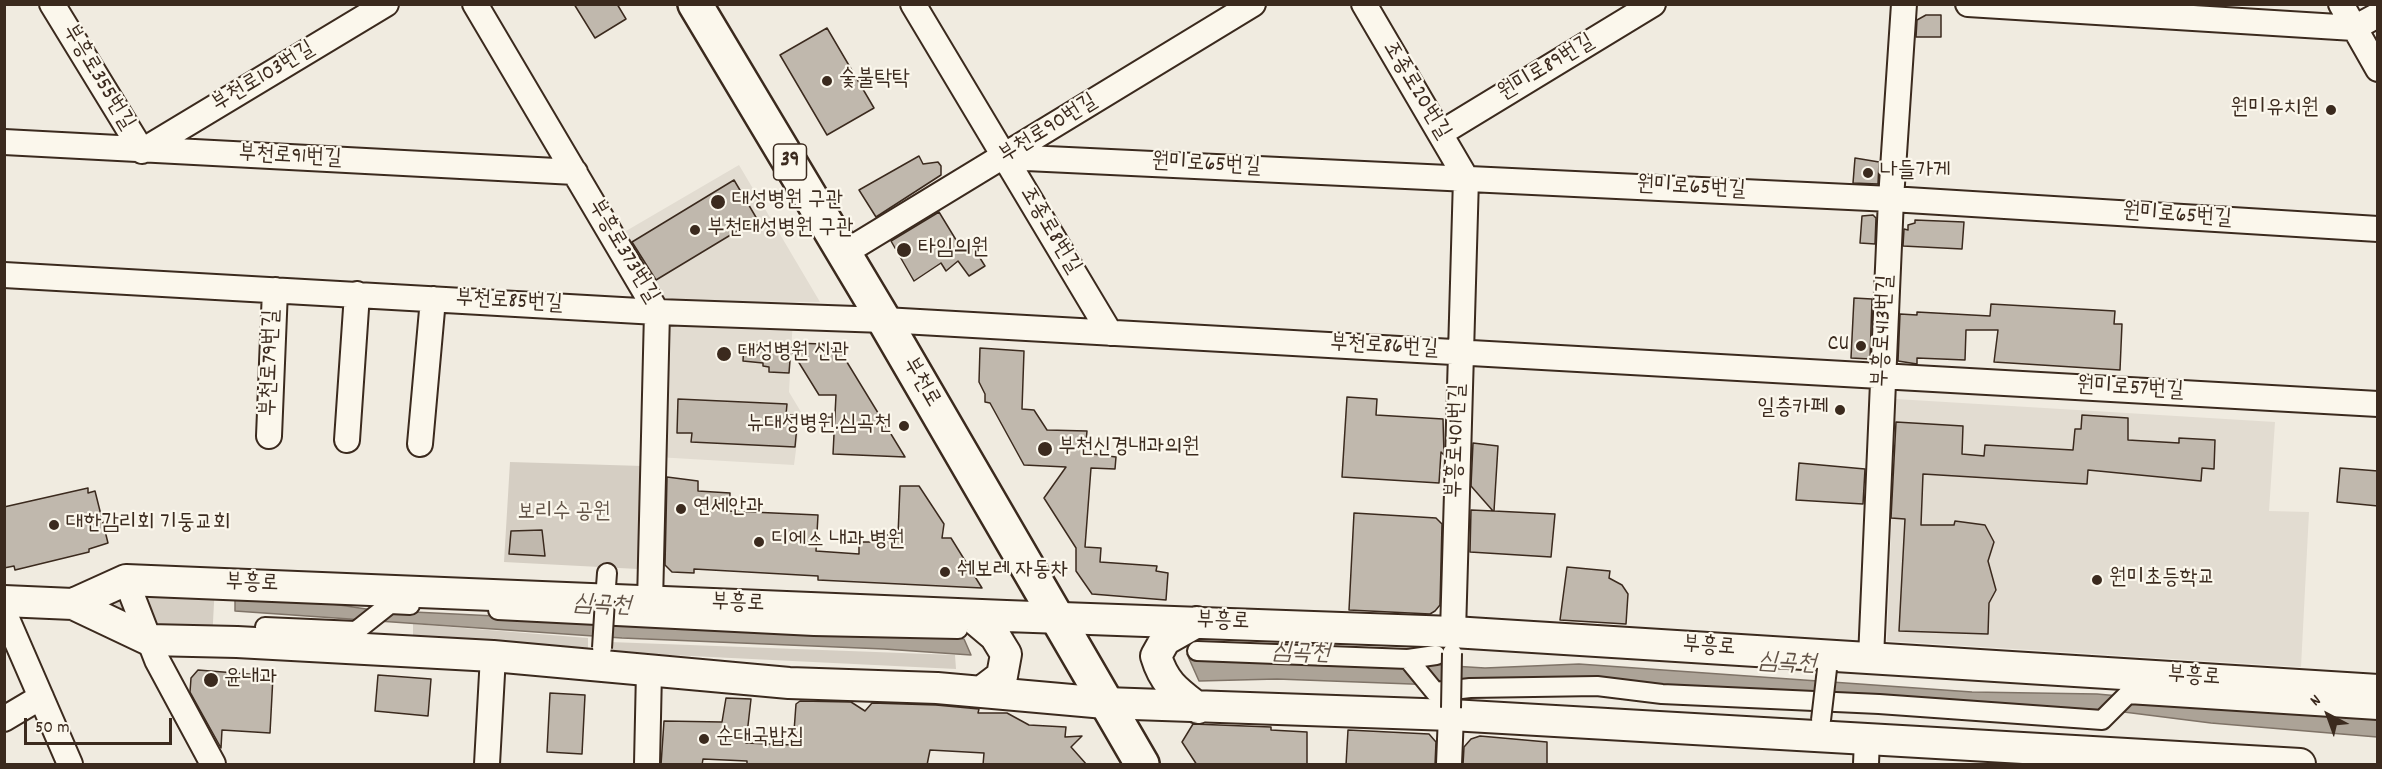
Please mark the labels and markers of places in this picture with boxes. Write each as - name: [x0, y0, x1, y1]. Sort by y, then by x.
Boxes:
- place label: 숯불탁탁: [839, 68, 910, 94]
- marker: 숯불탁탁: [820, 74, 834, 88]
- place label: 원미유치원: [2230, 97, 2319, 123]
- marker: 원미유치원: [2324, 103, 2338, 117]
- place label: 나들가게: [1880, 160, 1951, 186]
- marker: 나들가게: [1861, 166, 1875, 180]
- place label: 대성병원 구관: [732, 189, 843, 215]
- marker: 대성병원 구관: [709, 193, 727, 211]
- place label: 부천대성병원 구관: [707, 217, 854, 243]
- marker: 부천대성병원 구관: [688, 223, 702, 237]
- place label: 타임의원: [918, 237, 989, 263]
- marker: 타임의원: [895, 241, 913, 259]
- place label: CU: [1828, 333, 1849, 359]
- marker: CU: [1854, 339, 1868, 353]
- place label: 대성병원 신관: [738, 341, 849, 367]
- marker: 대성병원 신관: [715, 345, 733, 363]
- place label: 일층카페: [1757, 397, 1828, 423]
- marker: 일층카페: [1833, 403, 1847, 417]
- place label: 뉴대성병원.심곡천: [747, 413, 892, 439]
- marker: 뉴대성병원.심곡천: [897, 419, 911, 433]
- place label: 부천신경내과의원: [1058, 436, 1200, 462]
- marker: 부천신경내과의원: [1036, 440, 1054, 458]
- place label: 연세안과: [693, 496, 764, 522]
- marker: 연세안과: [674, 502, 688, 516]
- place label: 대한감리회 기둥교회: [66, 512, 230, 538]
- marker: 대한감리회 기둥교회: [47, 518, 61, 532]
- place label: 디에스 내과 병원: [771, 529, 905, 555]
- marker: 디에스 내과 병원: [752, 535, 766, 549]
- place label: 쉐보레 자동차: [957, 559, 1068, 585]
- marker: 쉐보레 자동차: [938, 565, 952, 579]
- place label: 원미초등학교: [2109, 567, 2215, 593]
- marker: 원미초등학교: [2090, 573, 2104, 587]
- place label: 윤내과: [224, 667, 277, 693]
- marker: 윤내과: [202, 671, 220, 689]
- place label: 순대국밥집: [716, 726, 805, 752]
- marker: 순대국밥집: [697, 732, 711, 746]

